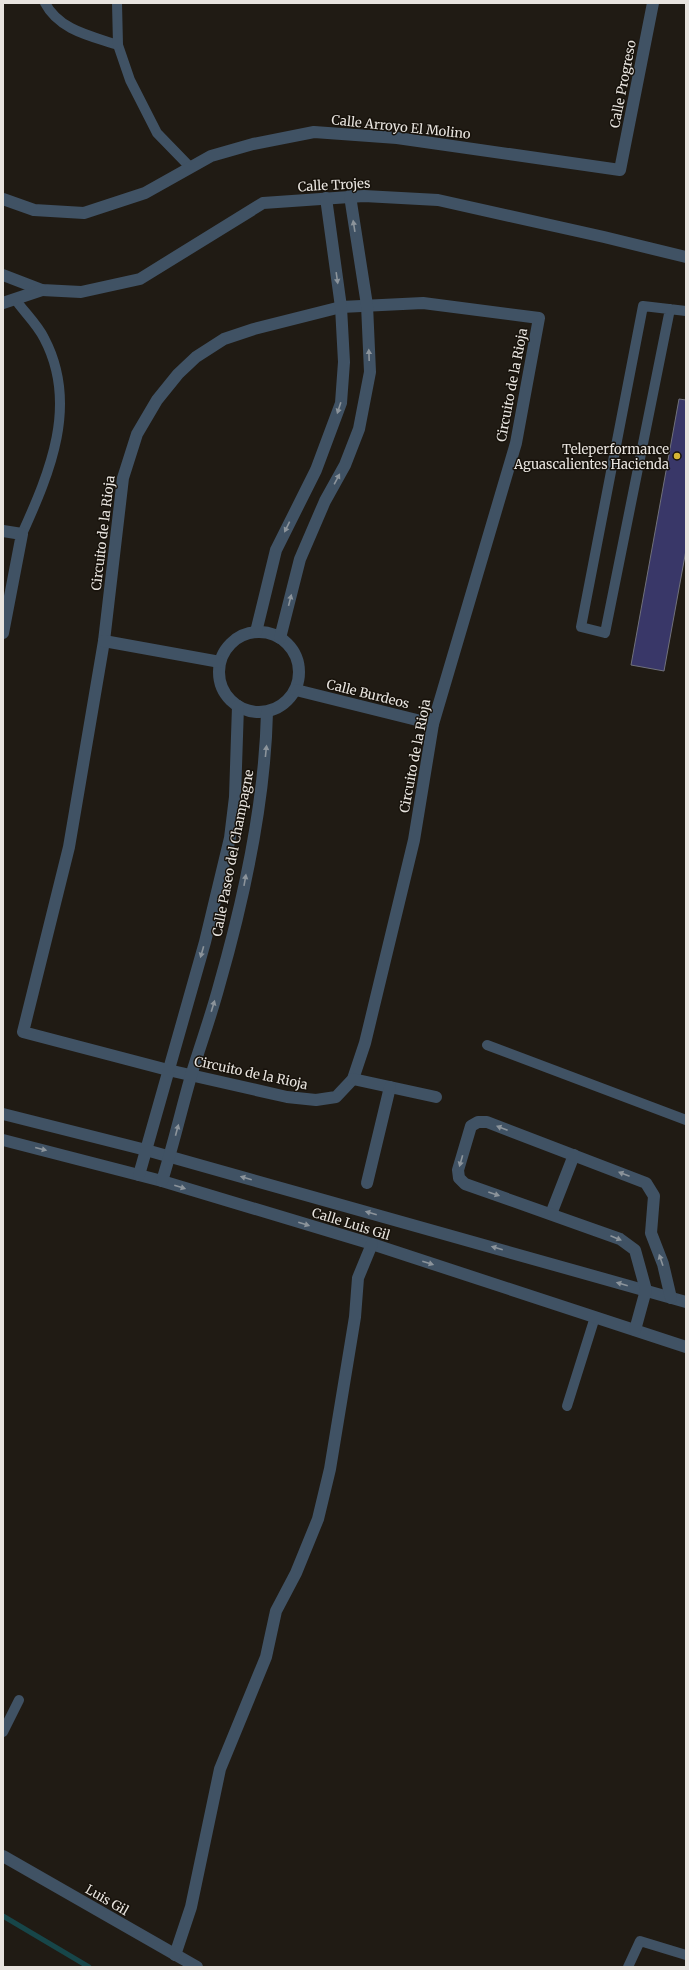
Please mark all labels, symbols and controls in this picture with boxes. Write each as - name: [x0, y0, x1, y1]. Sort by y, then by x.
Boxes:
- street label: Calle Progreso: [606, 38, 640, 130]
- street label: Calle Arroyo El Molino: [331, 111, 472, 143]
- street label: Calle Trojes: [297, 175, 371, 195]
- one-way arrow: [351, 220, 357, 232]
- one-way arrow: [334, 272, 340, 285]
- street label: Circuito de la Rioja: [493, 327, 531, 443]
- one-way arrow: [366, 349, 373, 361]
- one-way arrow: [336, 402, 342, 414]
- place label: Teleperformance Aguascalientes Hacienda: [513, 441, 669, 473]
- marker: Teleperformance Aguascalientes Hacienda: [672, 451, 682, 461]
- one-way arrow: [334, 474, 340, 485]
- street label: Circuito de la Rioja: [88, 475, 118, 591]
- one-way arrow: [284, 521, 290, 533]
- one-way arrow: [287, 594, 293, 606]
- street label: Calle Burdeos: [325, 676, 411, 712]
- street label: Circuito de la Rioja: [396, 698, 434, 814]
- one-way arrow: [262, 745, 269, 758]
- street label: Calle Paseo del Champagne: [208, 768, 258, 938]
- one-way arrow: [242, 874, 248, 886]
- one-way arrow: [199, 946, 205, 958]
- one-way arrow: [210, 999, 216, 1011]
- street label: Circuito de la Rioja: [193, 1053, 309, 1093]
- one-way arrow: [174, 1124, 180, 1137]
- one-way arrow: [496, 1125, 508, 1131]
- one-way arrow: [35, 1147, 47, 1153]
- one-way arrow: [458, 1156, 464, 1168]
- one-way arrow: [617, 1171, 629, 1177]
- one-way arrow: [240, 1175, 252, 1181]
- one-way arrow: [174, 1184, 186, 1190]
- one-way arrow: [488, 1192, 500, 1198]
- street label: Calle Luis Gil: [310, 1204, 392, 1244]
- one-way arrow: [365, 1210, 377, 1216]
- one-way arrow: [299, 1221, 311, 1227]
- one-way arrow: [611, 1235, 622, 1241]
- one-way arrow: [490, 1245, 502, 1251]
- one-way arrow: [658, 1254, 664, 1266]
- one-way arrow: [423, 1260, 435, 1266]
- one-way arrow: [615, 1280, 628, 1286]
- street label: Luis Gil: [82, 1881, 132, 1919]

